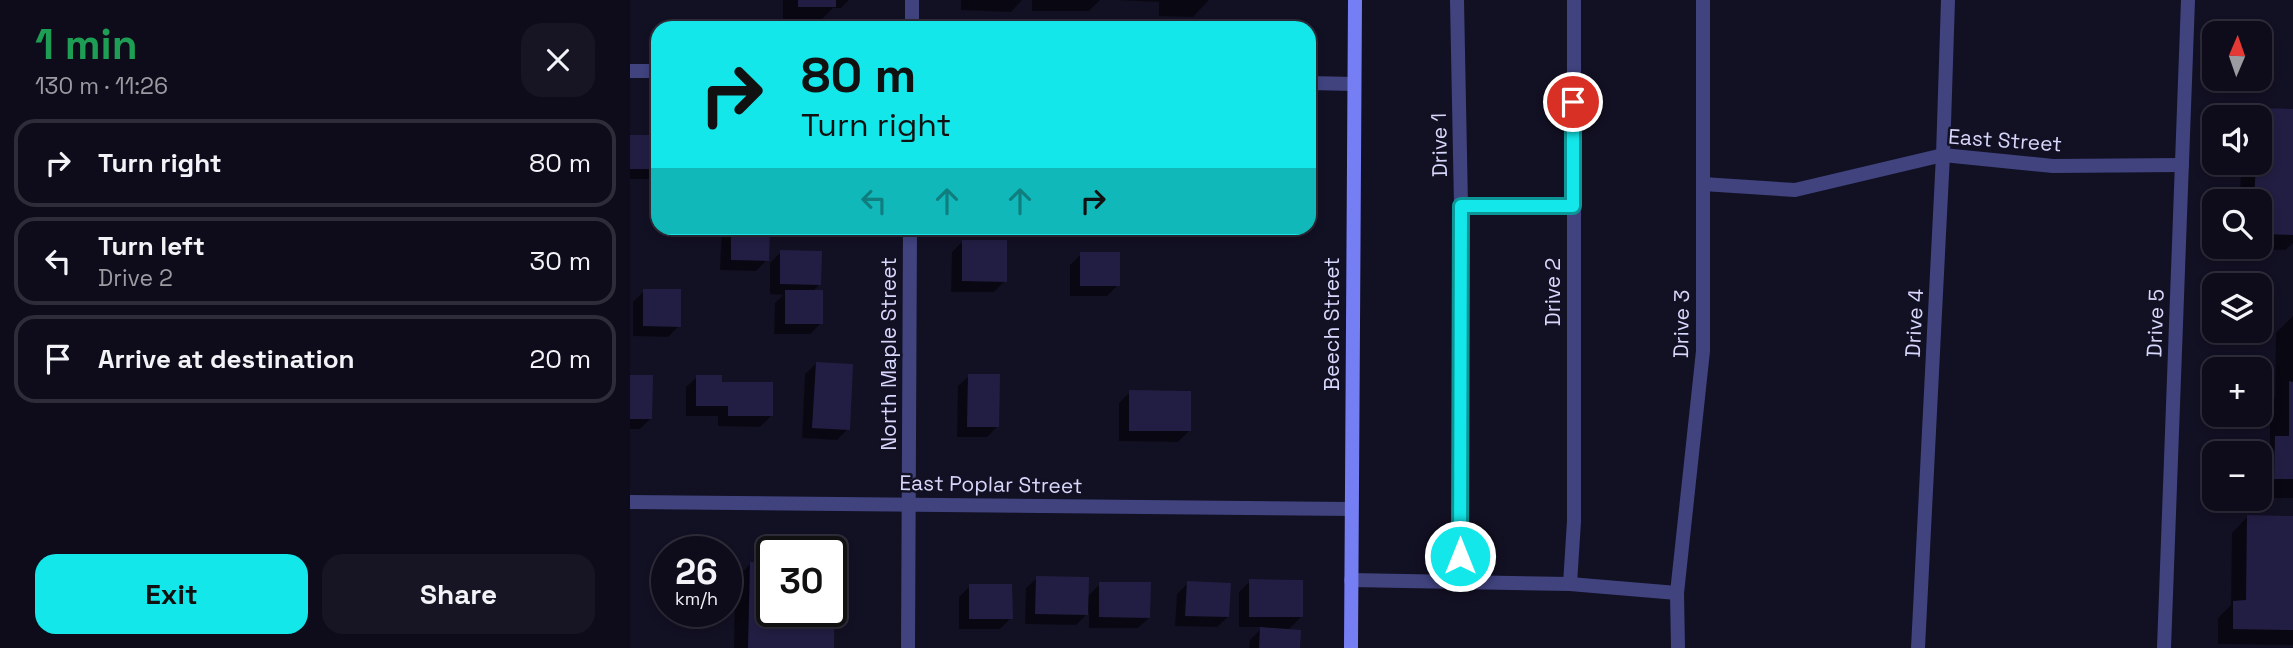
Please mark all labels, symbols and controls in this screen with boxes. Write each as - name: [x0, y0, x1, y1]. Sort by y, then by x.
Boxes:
- text: 1 min: [35, 18, 138, 71]
- north arrow: [2202, 21, 2272, 91]
- map controls: [2202, 21, 2272, 511]
- button: close: [521, 23, 595, 97]
- text: 80 m: [801, 44, 916, 106]
- icon: right: [686, 49, 777, 140]
- text: 130 m · 11:26: [35, 71, 168, 101]
- pin: [1543, 72, 1603, 132]
- icon: arrive: [1554, 83, 1592, 121]
- text: Turn right: [801, 105, 951, 145]
- button: sound: [2202, 105, 2272, 175]
- street label: Drive 1: [1425, 113, 1453, 177]
- street label: East Street: [1947, 123, 2063, 157]
- icon: right: [39, 144, 77, 182]
- text: Turn right: [98, 146, 222, 180]
- text: 80 m: [529, 146, 591, 180]
- icon: left: [855, 182, 893, 220]
- icon: ahead: [928, 182, 966, 220]
- icon: ahead: [1001, 182, 1039, 220]
- icon: right: [1074, 182, 1112, 220]
- button: search: [2202, 189, 2272, 259]
- text: Turn left: [98, 229, 205, 263]
- icon: left: [39, 242, 77, 280]
- text: 30 m: [530, 244, 591, 278]
- street label: North Maple Street: [875, 257, 902, 451]
- street label: Beech Street: [1318, 257, 1345, 391]
- street label: Drive 2: [1539, 258, 1566, 326]
- text: Drive 2: [98, 263, 173, 293]
- button: layers: [2202, 273, 2272, 343]
- street label: Drive 4: [1899, 288, 1929, 358]
- street label: Drive 5: [2140, 288, 2170, 358]
- street label: Drive 3: [1667, 290, 1695, 358]
- icon: arrive: [39, 340, 77, 378]
- text: Arrive at destination: [98, 342, 355, 376]
- text: 20 m: [530, 342, 591, 376]
- button: +: [2202, 357, 2272, 427]
- button: −: [2202, 441, 2272, 511]
- street label: East Poplar Street: [899, 469, 1083, 499]
- position arrow: [1423, 519, 1497, 593]
- speed limit sign: 30: [756, 536, 847, 627]
- text: 26: [675, 550, 718, 594]
- button: Exit: [35, 554, 308, 634]
- button: Share: [322, 554, 595, 634]
- text: km/h: [675, 587, 718, 610]

